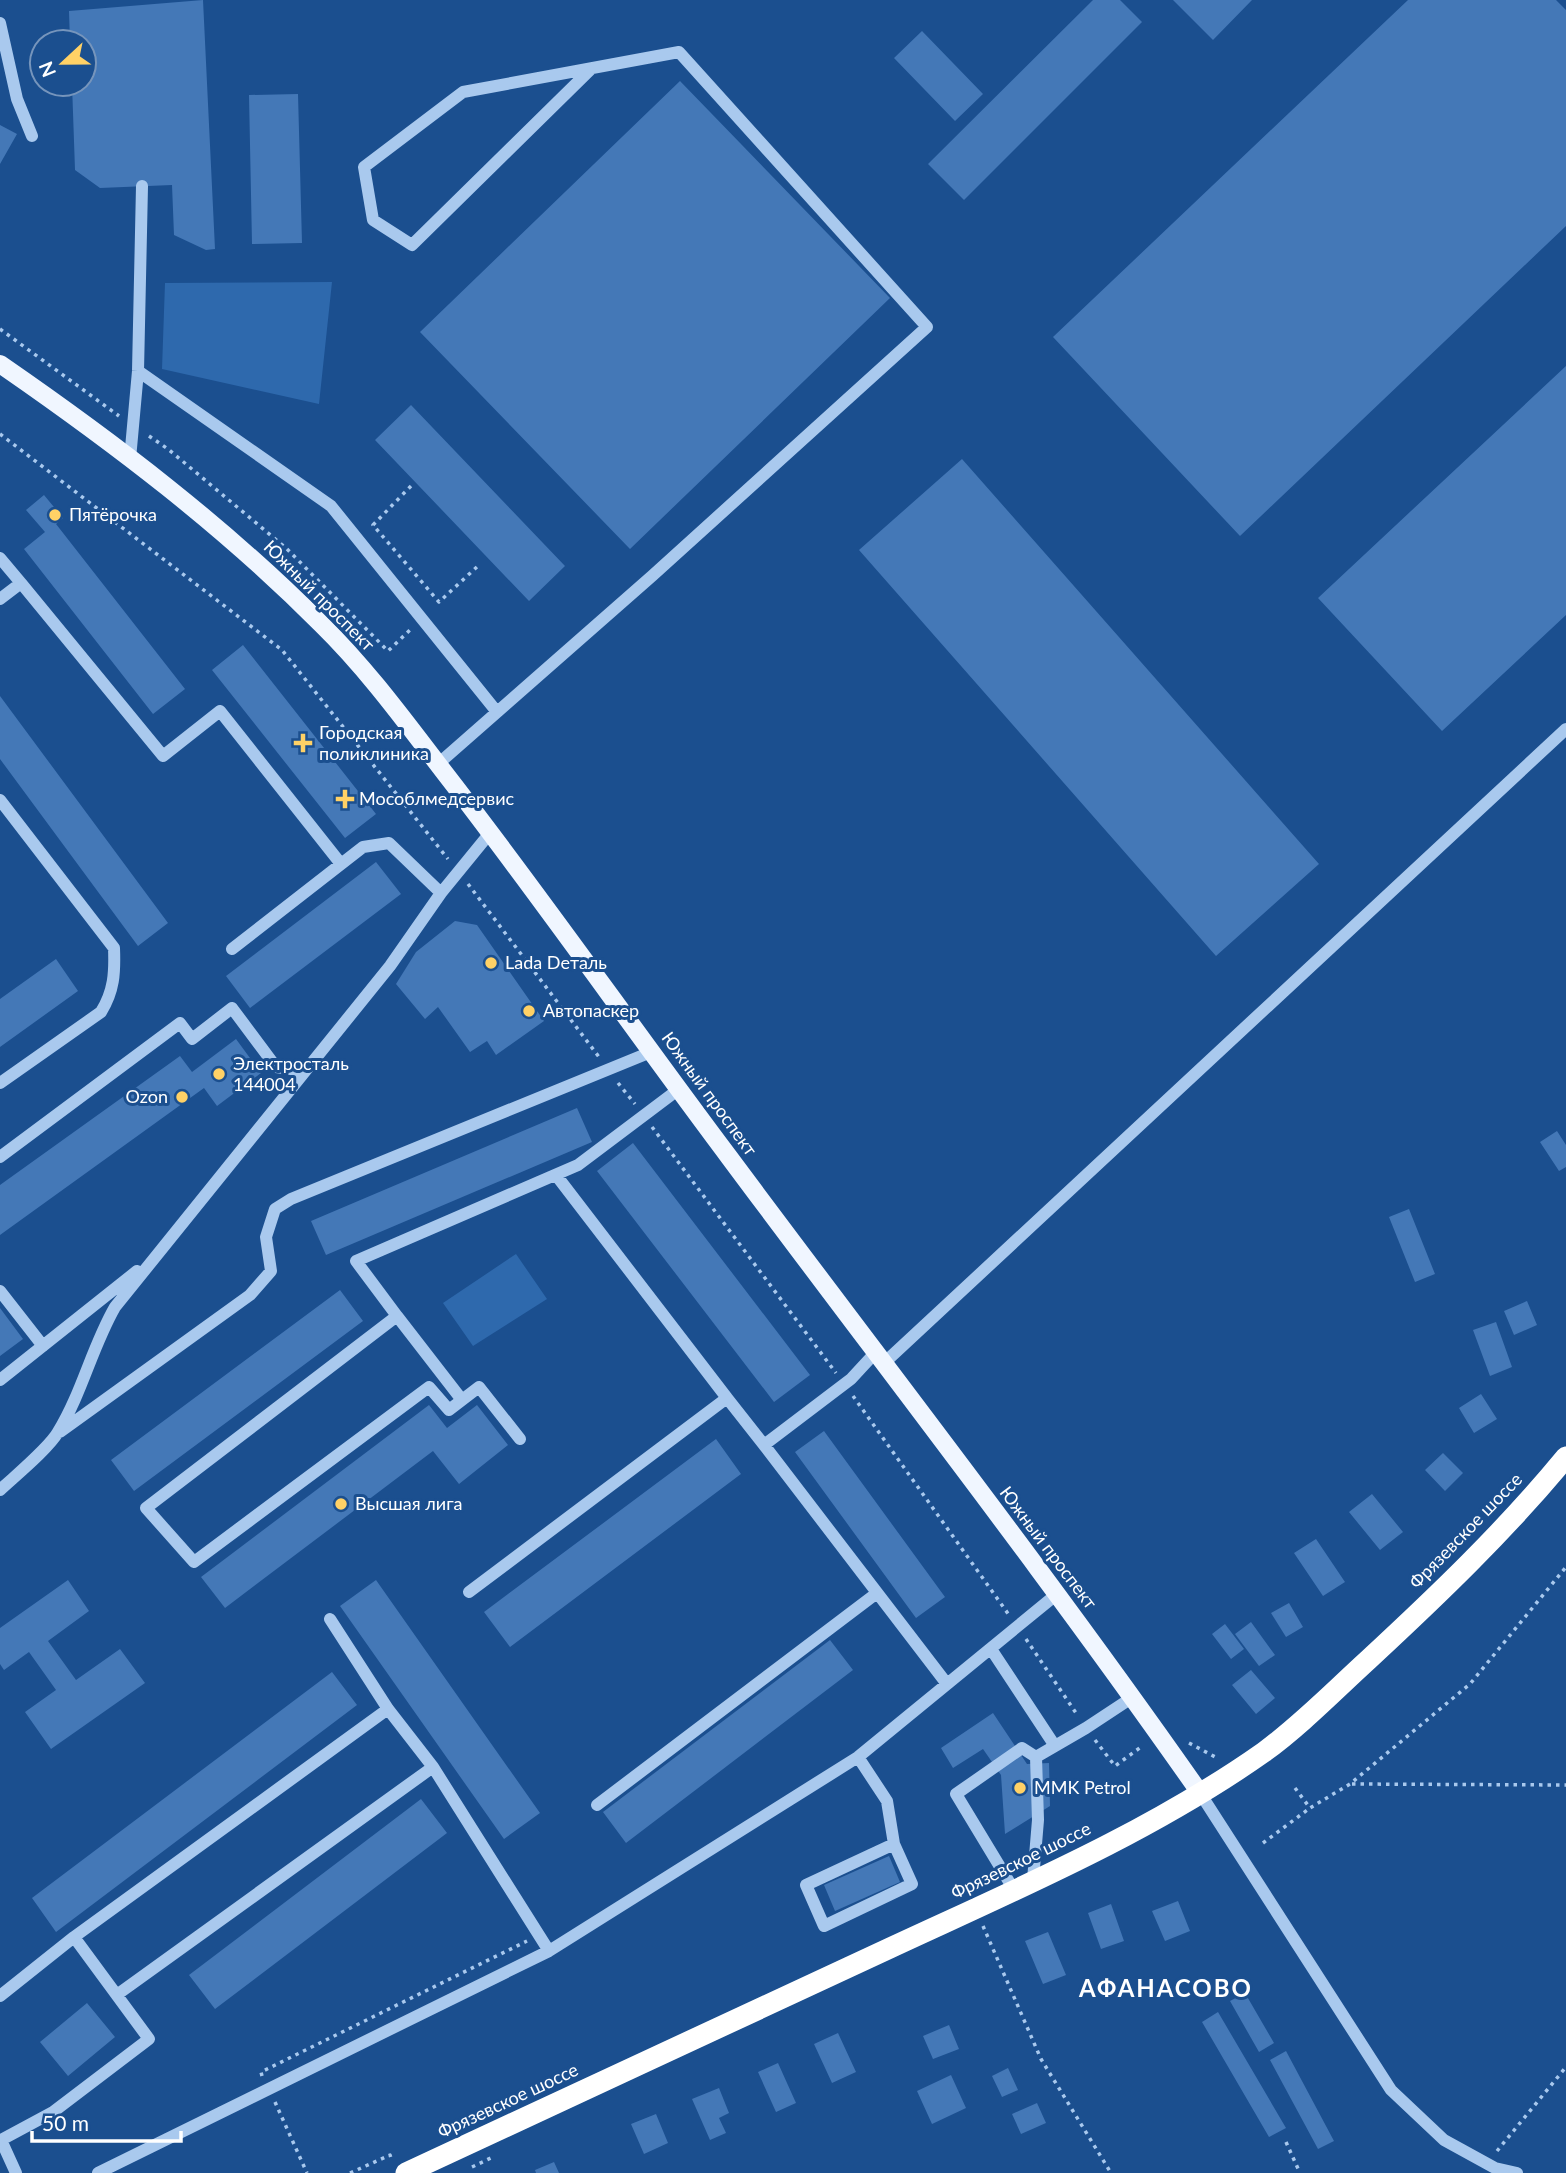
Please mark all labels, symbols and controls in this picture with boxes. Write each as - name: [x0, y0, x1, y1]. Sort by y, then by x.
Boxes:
- north arrow: [28, 28, 98, 98]
- text: N: [33, 58, 60, 81]
- place label: Пятёрочка: [69, 503, 157, 525]
- marker: Пятёрочка: [47, 507, 63, 523]
- street label: Южный проспект: [260, 535, 380, 655]
- place label: Городская поликлиника: [319, 721, 429, 764]
- marker: Городская поликлиника: [293, 733, 313, 753]
- place label: Мособлмедсервис: [359, 787, 514, 809]
- marker: Мособлмедсервис: [337, 791, 353, 807]
- place label: Lada Dеталь: [505, 951, 607, 973]
- marker: Lada Dеталь: [483, 955, 499, 971]
- place label: Автопаскер: [543, 999, 639, 1021]
- marker: Автопаскер: [521, 1003, 537, 1019]
- street label: Южный проспект: [657, 1027, 762, 1160]
- place label: Электросталь 144004: [233, 1052, 349, 1095]
- marker: Электросталь 144004: [211, 1066, 227, 1082]
- place label: Ozon: [126, 1085, 168, 1107]
- marker: Ozon: [174, 1089, 190, 1105]
- street label: Фрязевское шоссе: [1404, 1468, 1526, 1593]
- street label: Южный проспект: [996, 1482, 1102, 1613]
- place label: Высшая лига: [355, 1492, 462, 1514]
- marker: Высшая лига: [333, 1496, 349, 1512]
- place label: MMK Petrol: [1034, 1776, 1131, 1798]
- marker: MMK Petrol: [1012, 1780, 1028, 1796]
- street label: Фрязевское шоссе: [947, 1817, 1094, 1903]
- district label: АФАНАСОВО: [1078, 1973, 1253, 2002]
- street label: Фрязевское шоссе: [434, 2058, 581, 2142]
- scale bar: [32, 2100, 180, 2144]
- text: 50 m: [42, 2110, 89, 2135]

